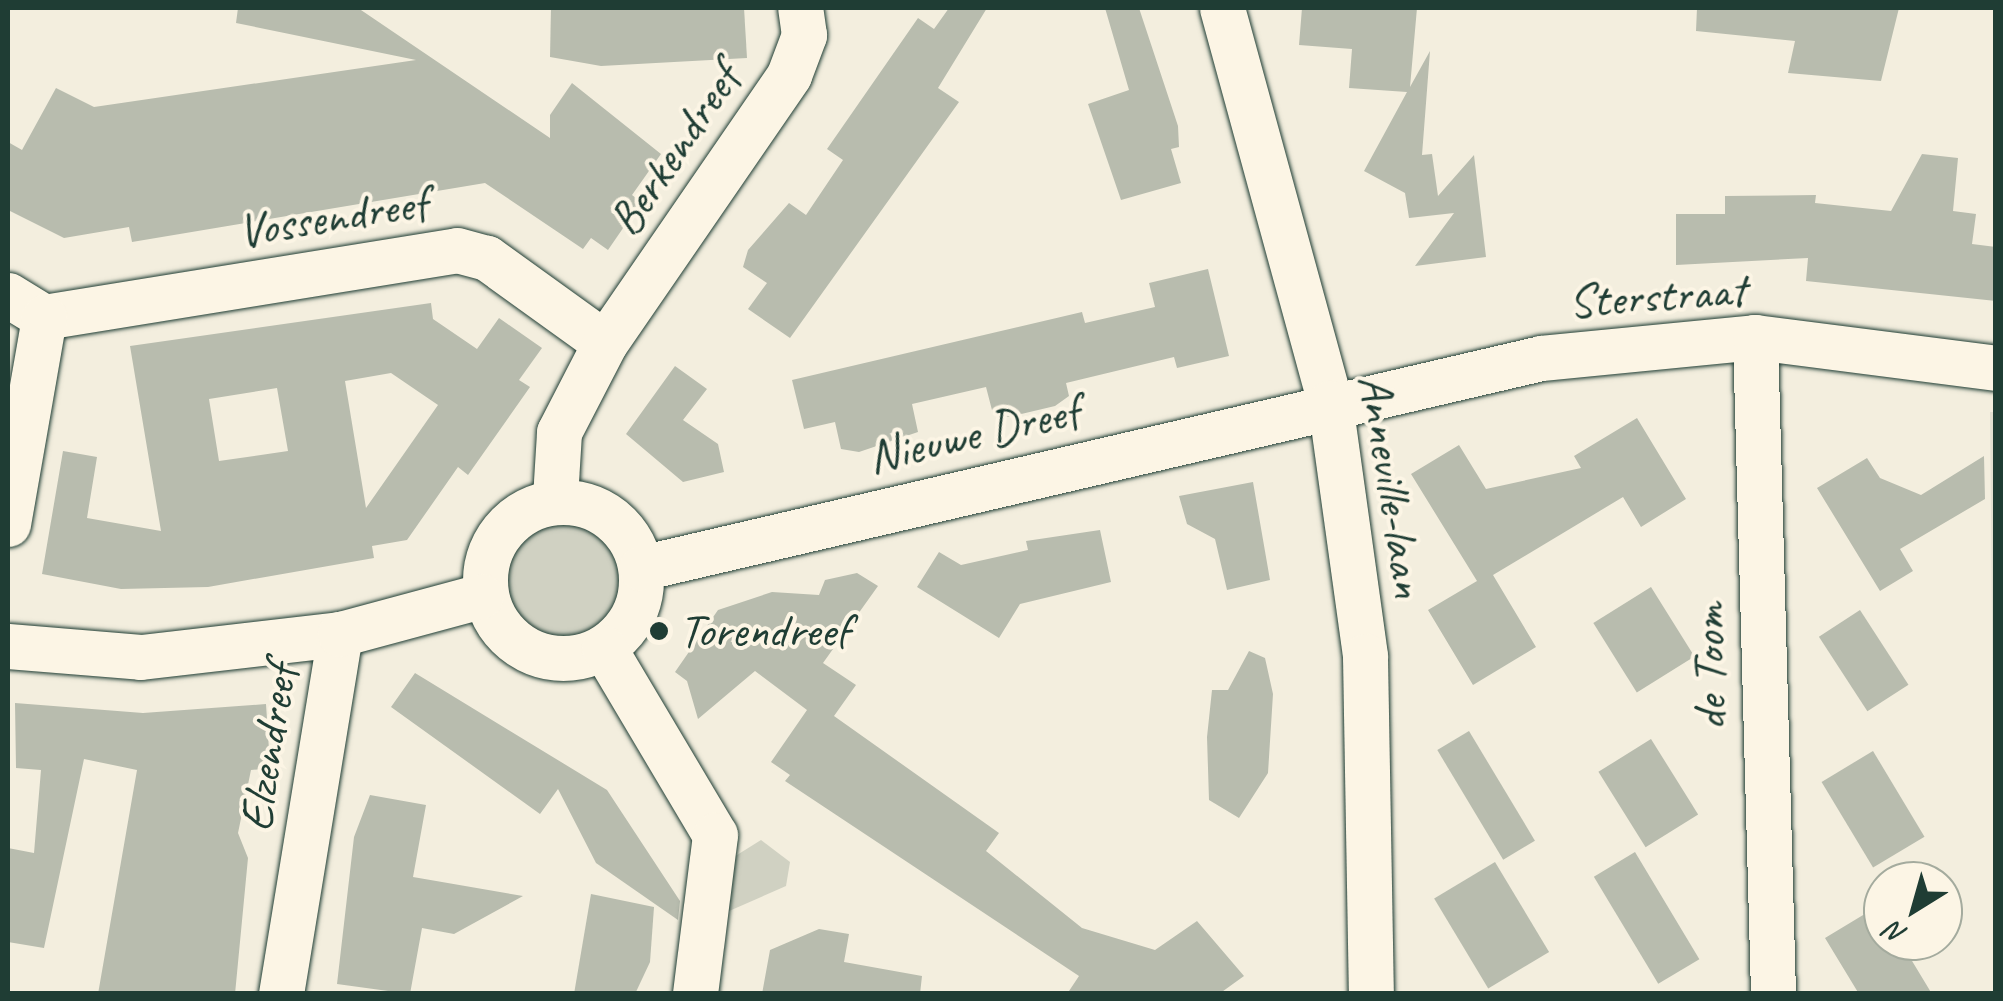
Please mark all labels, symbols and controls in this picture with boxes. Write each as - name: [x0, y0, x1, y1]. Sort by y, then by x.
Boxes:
- street label: Berkendreef: [596, 54, 752, 246]
- street label: Vossendreef: [234, 174, 430, 260]
- street label: Sterstraat: [1567, 261, 1747, 331]
- street label: Anneville-laan: [1346, 371, 1438, 601]
- street label: Nieuwe Dreef: [862, 382, 1084, 486]
- place label: Torendreef: [679, 602, 849, 660]
- street label: de Toom: [1679, 604, 1739, 730]
- marker: Torendreef: [648, 620, 670, 642]
- street label: Elzendreef: [226, 661, 310, 835]
- north arrow: [1863, 861, 1963, 961]
- text: N: [1878, 915, 1913, 953]

